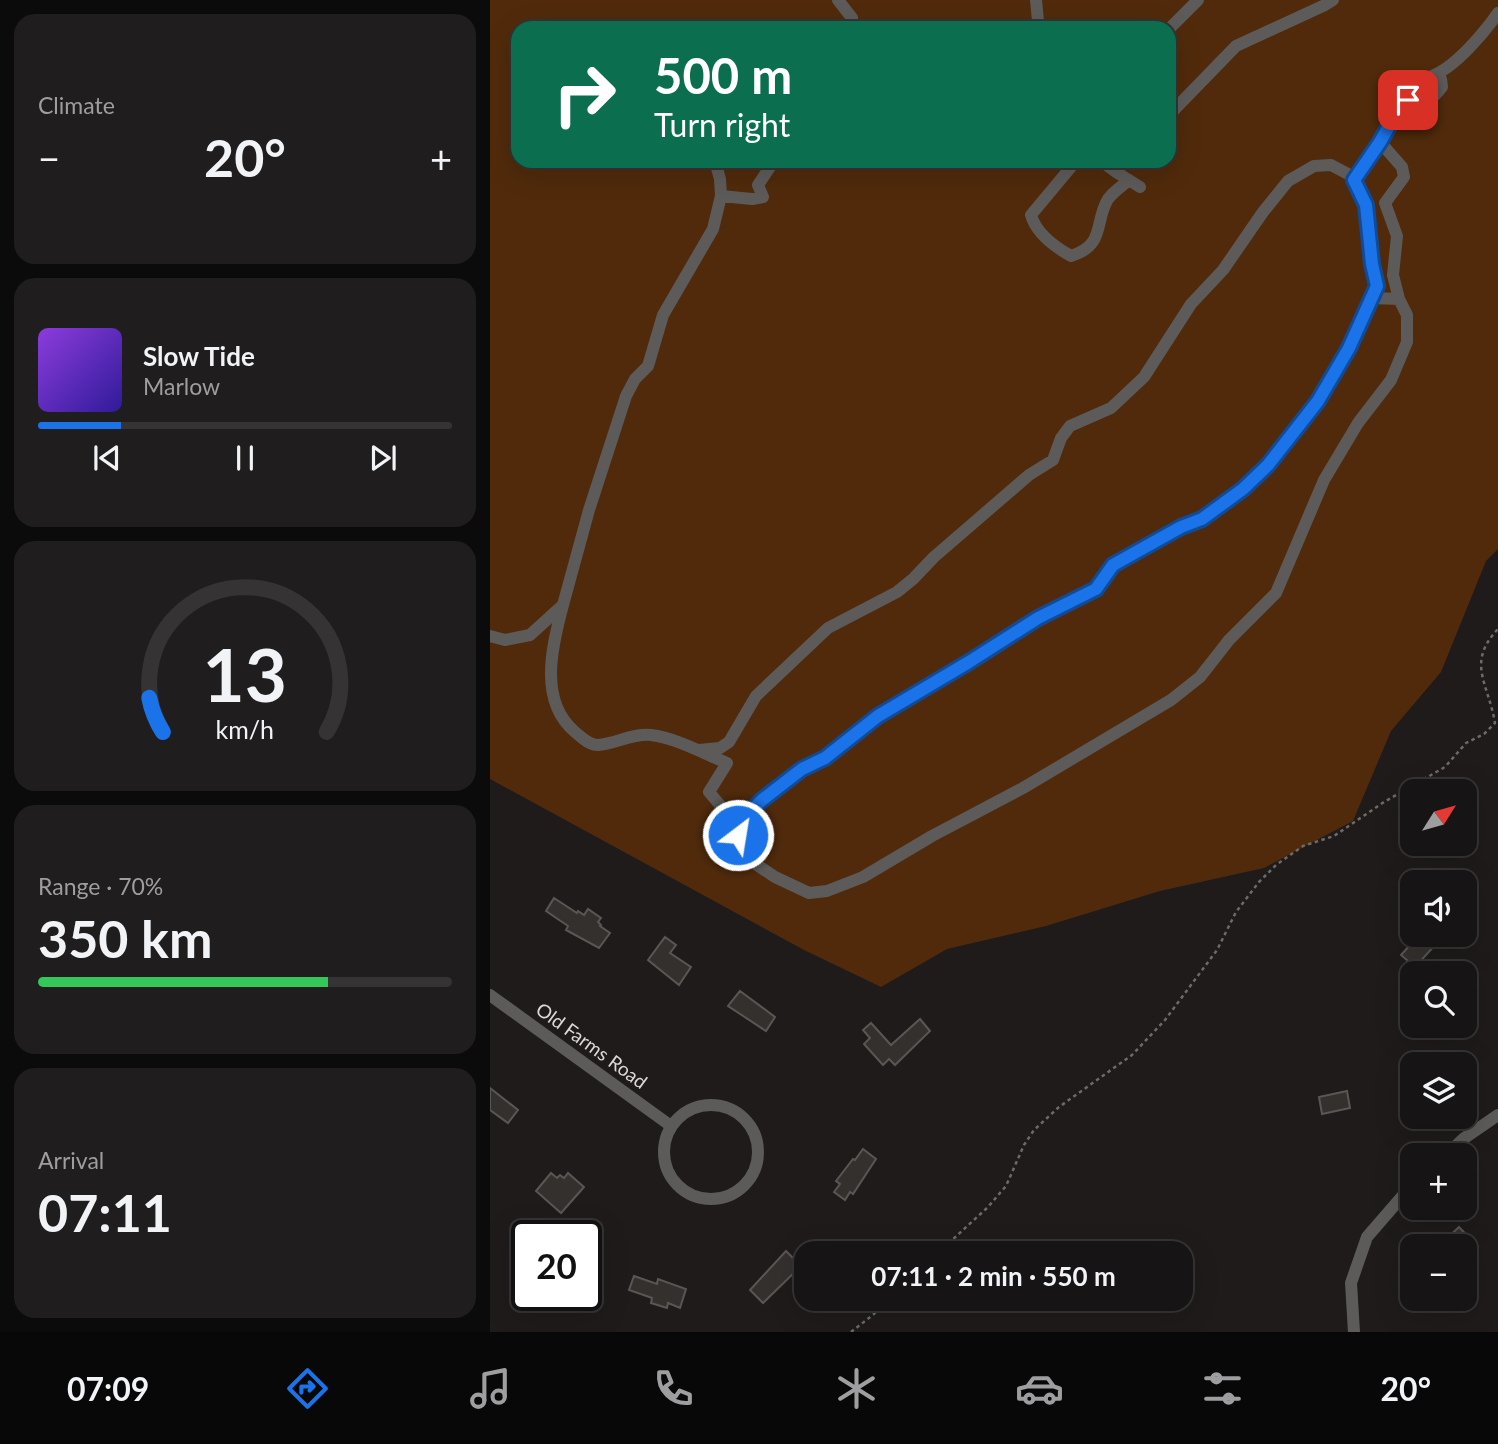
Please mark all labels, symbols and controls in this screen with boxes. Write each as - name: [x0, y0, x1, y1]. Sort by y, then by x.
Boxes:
- text: 500 m: [654, 46, 792, 104]
- icon: right: [539, 49, 630, 140]
- pin: [1378, 70, 1438, 130]
- icon: arrive: [1389, 81, 1427, 119]
- text: Climate: [38, 91, 115, 119]
- text: Turn right: [654, 105, 790, 144]
- text: 20°: [204, 126, 286, 188]
- text: −: [38, 135, 60, 181]
- text: +: [430, 135, 452, 181]
- text: Slow Tide: [143, 340, 255, 372]
- text: Marlow: [143, 372, 220, 400]
- icon: previous: [88, 439, 126, 477]
- icon: pause: [226, 439, 264, 477]
- icon: next: [364, 439, 402, 477]
- text: 13: [203, 630, 287, 718]
- text: km/h: [216, 714, 274, 744]
- north arrow: [1400, 779, 1477, 856]
- map controls: [1400, 779, 1477, 1311]
- position arrow: [701, 798, 775, 872]
- button: sound: [1400, 870, 1477, 947]
- text: Range · 70%: [38, 872, 163, 900]
- text: 350 km: [38, 907, 212, 969]
- button: search: [1400, 961, 1477, 1038]
- street label: Old Farms Road: [532, 997, 652, 1093]
- button: layers: [1400, 1052, 1477, 1129]
- button: +: [1400, 1143, 1477, 1220]
- text: Arrival: [38, 1146, 104, 1174]
- text: 07:11: [38, 1181, 172, 1243]
- speed limit sign: 20: [511, 1220, 602, 1311]
- button: −: [1400, 1234, 1477, 1311]
- text: 07:11 · 2 min · 550 m: [871, 1260, 1116, 1292]
- icon: directions: [283, 1364, 332, 1413]
- icon: music: [466, 1364, 515, 1413]
- icon: phone: [649, 1364, 698, 1413]
- icon: climate: [832, 1364, 881, 1413]
- icon: car: [1015, 1364, 1064, 1413]
- icon: filters: [1198, 1364, 1247, 1413]
- text: 07:09: [67, 1369, 149, 1408]
- text: 20°: [1381, 1369, 1431, 1408]

